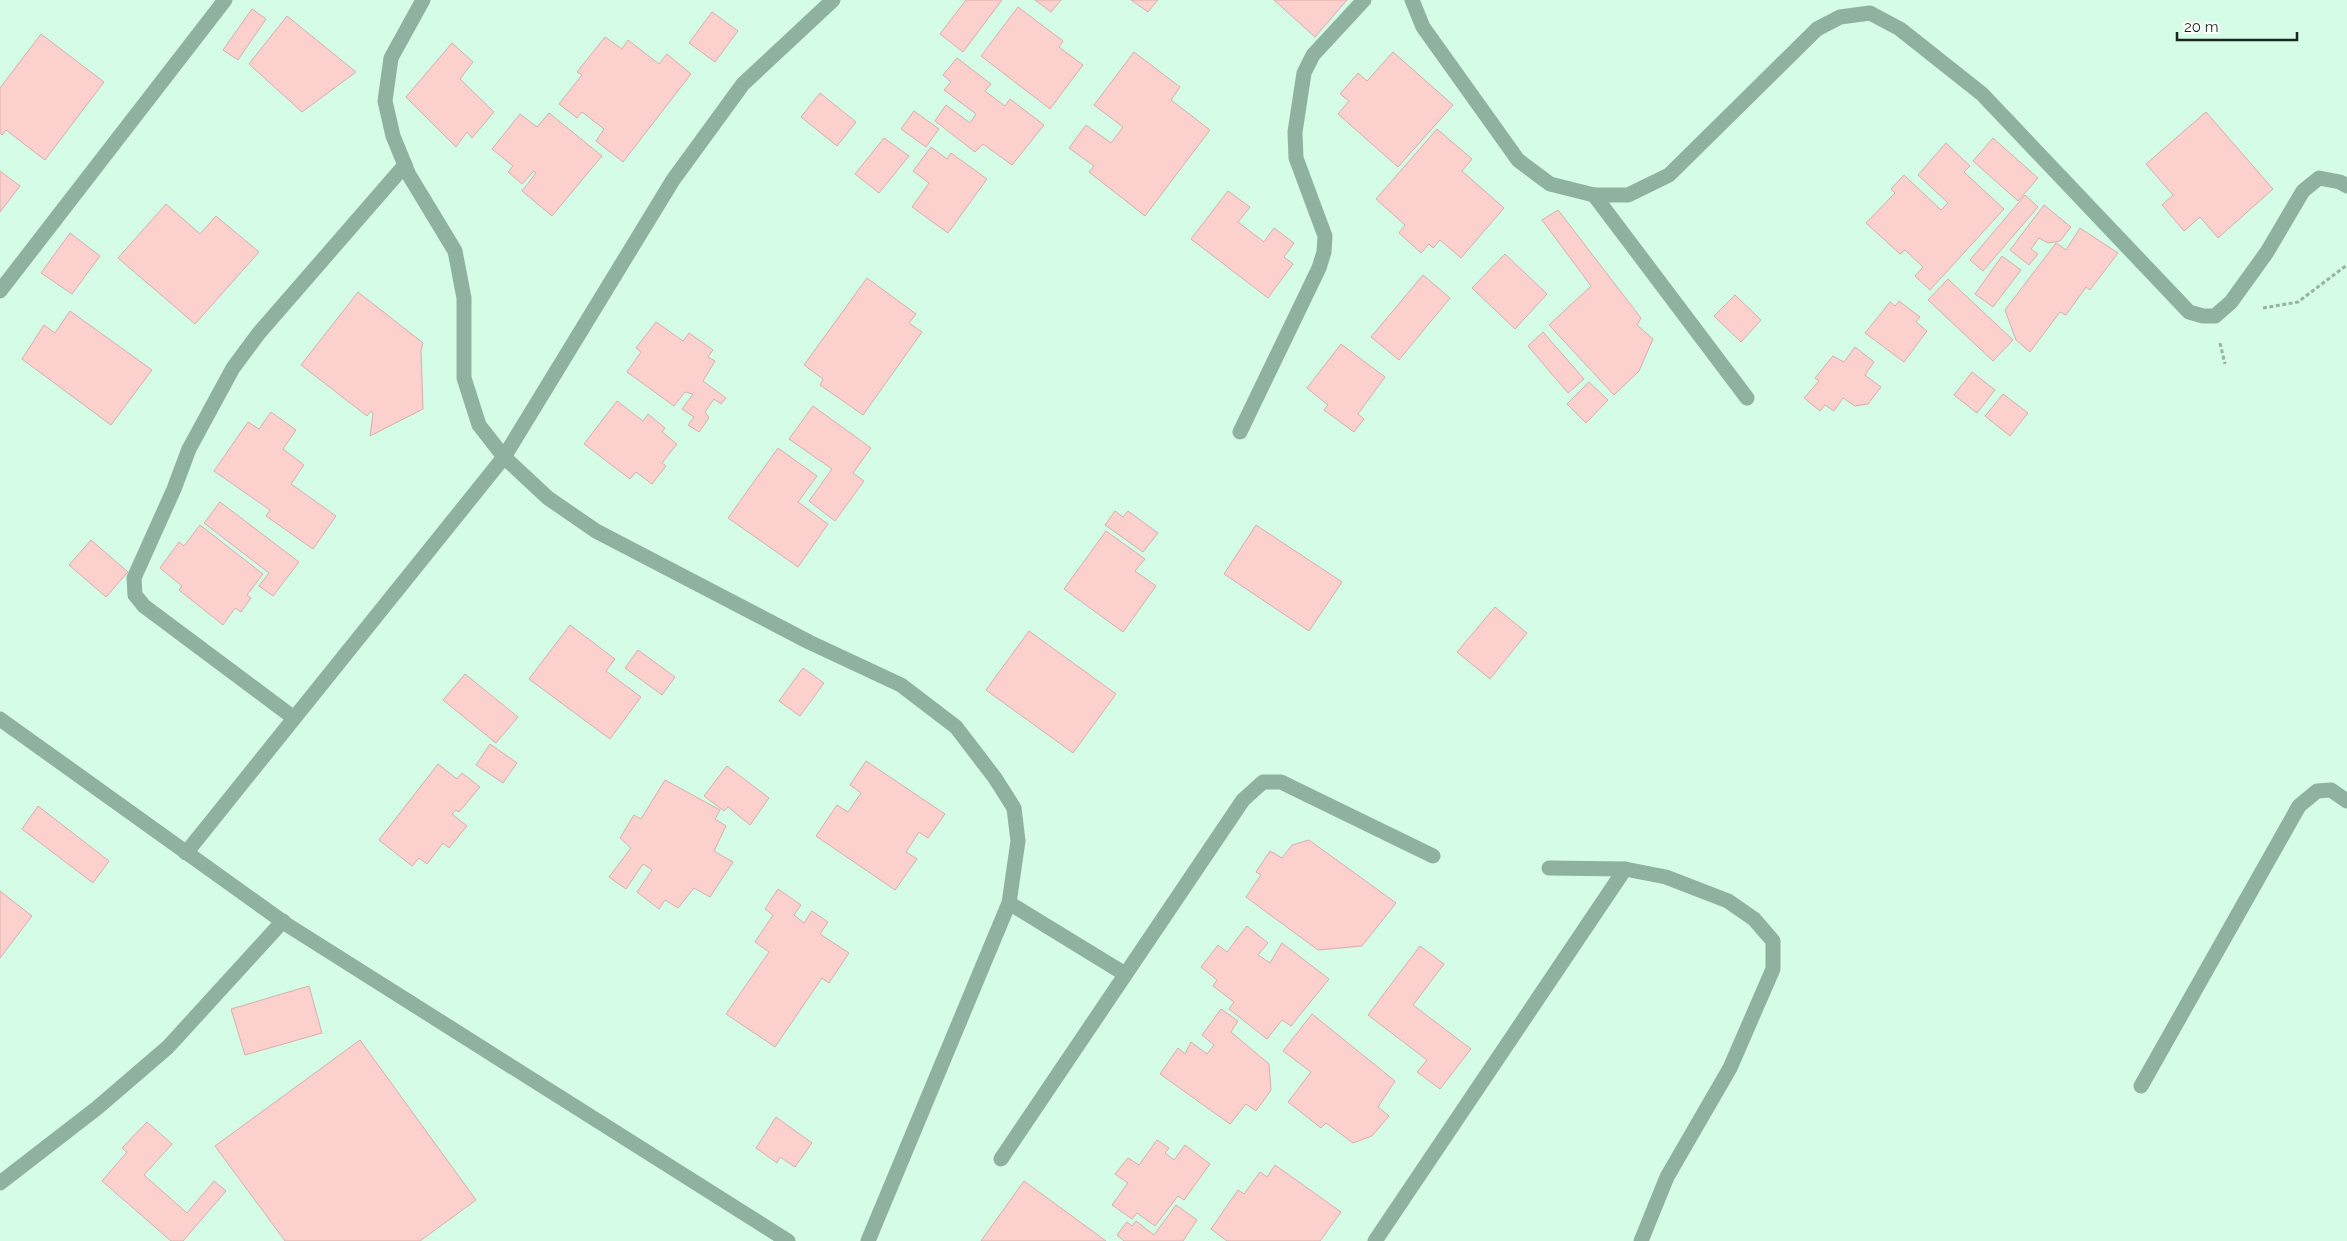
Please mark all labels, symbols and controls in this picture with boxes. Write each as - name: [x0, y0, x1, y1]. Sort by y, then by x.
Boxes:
- scale bar: [2177, 10, 2297, 42]
- text: 20 m: [2184, 18, 2219, 36]

